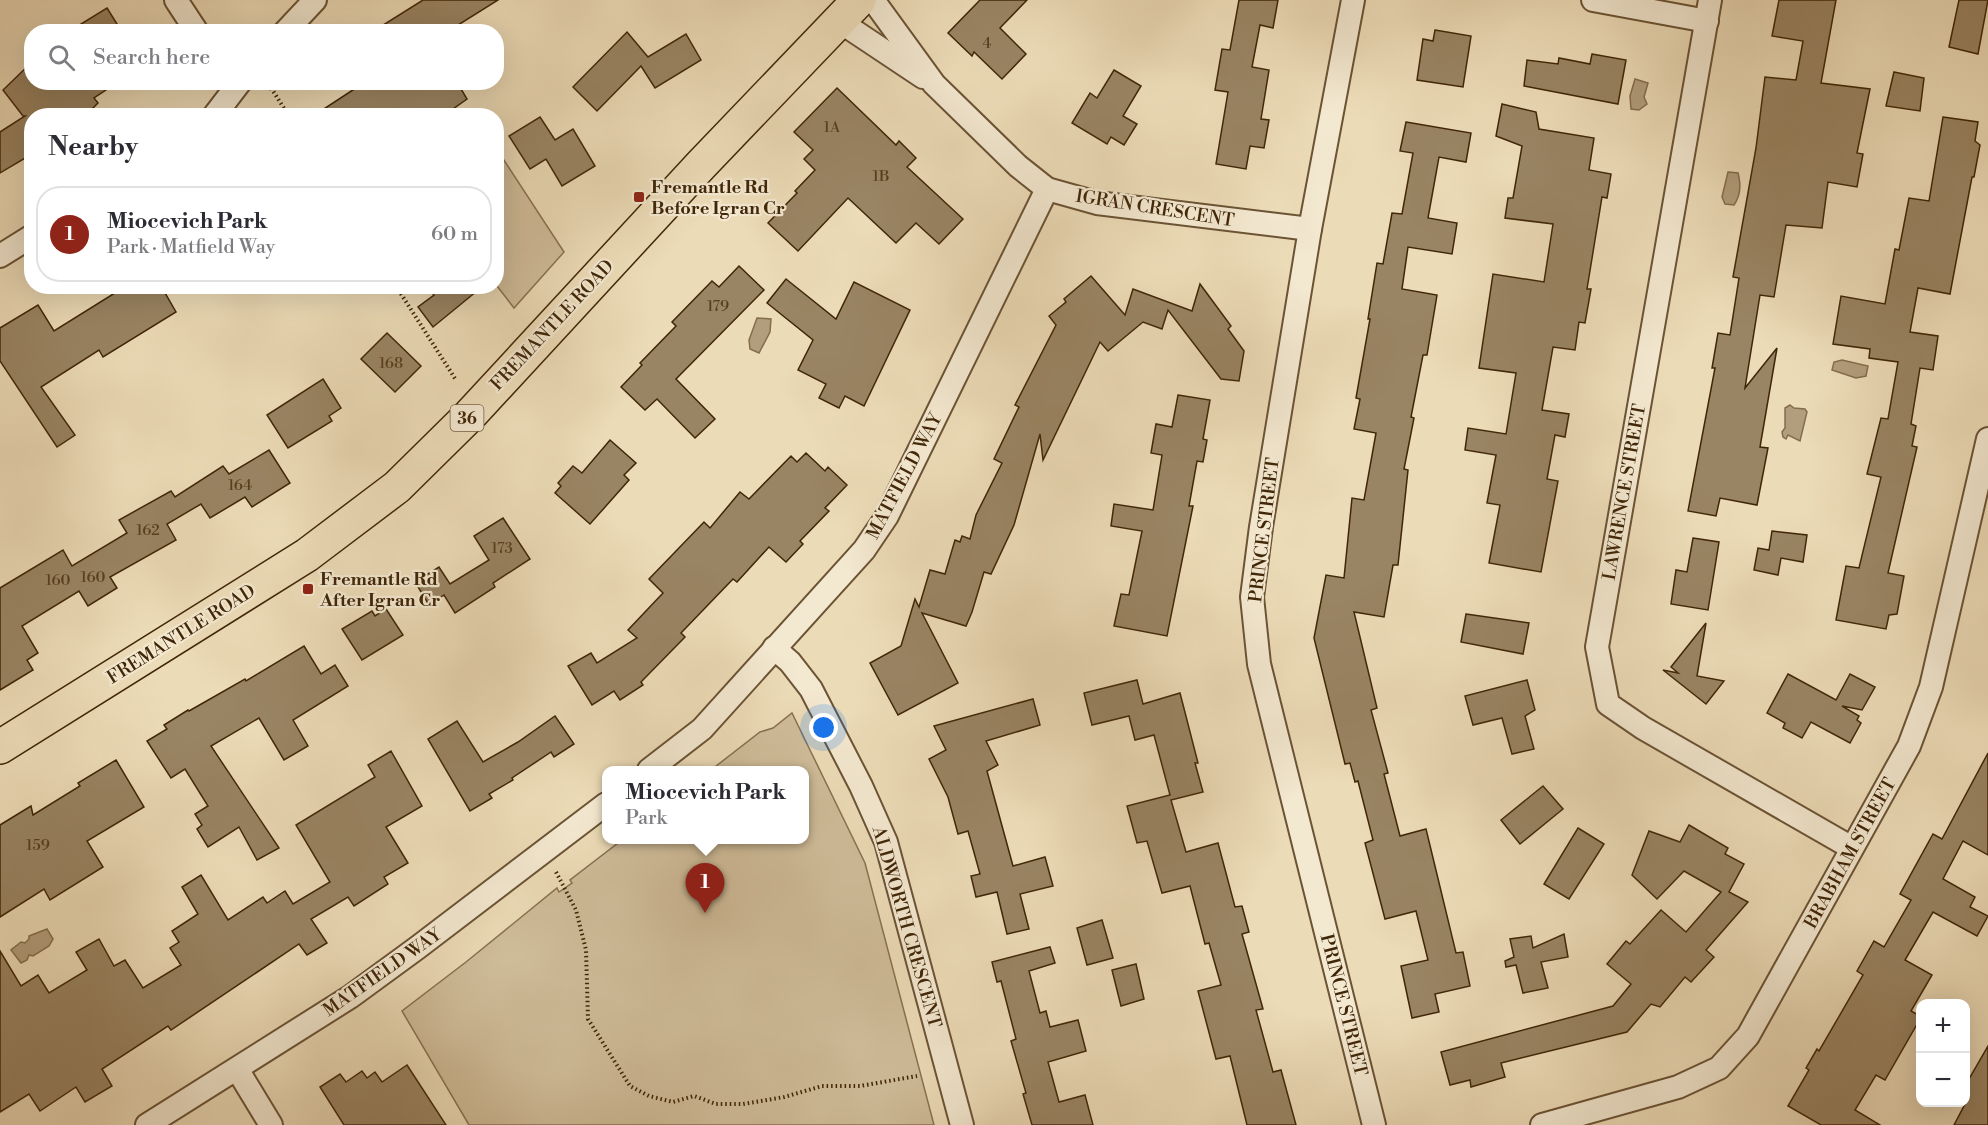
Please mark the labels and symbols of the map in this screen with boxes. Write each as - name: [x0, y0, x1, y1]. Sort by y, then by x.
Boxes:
- house number: 4: [983, 34, 992, 53]
- house number: 1A: [824, 118, 841, 137]
- house number: 1B: [872, 167, 890, 186]
- place label: Fremantle Rd Before Igran Cr: [651, 176, 785, 220]
- street label: IGRAN CRESCENT: [1074, 185, 1236, 232]
- marker: Fremantle Rd Before Igran Cr: [632, 190, 646, 204]
- street label: FREMANTLE ROAD: [486, 255, 619, 396]
- house number: 179: [707, 297, 729, 316]
- house number: 168: [379, 354, 403, 373]
- street label: LAWRENCE STREET: [1598, 402, 1651, 582]
- road number: 36: [450, 405, 484, 431]
- street label: MATFIELD WAY: [862, 408, 948, 543]
- street label: PRINCE STREET: [1244, 456, 1285, 604]
- house number: 164: [228, 476, 252, 495]
- house number: 162: [136, 521, 160, 540]
- house number: 173: [491, 539, 513, 558]
- house number: 160: [81, 568, 106, 587]
- place label: Fremantle Rd After Igran Cr: [319, 568, 440, 612]
- house number: 160: [46, 571, 71, 590]
- street label: FREMANTLE ROAD: [103, 579, 260, 689]
- marker: Fremantle Rd After Igran Cr: [301, 582, 315, 596]
- your location: [809, 713, 838, 742]
- street label: BRABHAM STREET: [1799, 774, 1902, 934]
- street label: ALDWORTH CRESCENT: [866, 823, 946, 1031]
- house number: 159: [26, 836, 50, 855]
- pin: 1: [686, 864, 724, 913]
- street label: MATFIELD WAY: [319, 922, 447, 1022]
- street label: PRINCE STREET: [1315, 932, 1372, 1079]

